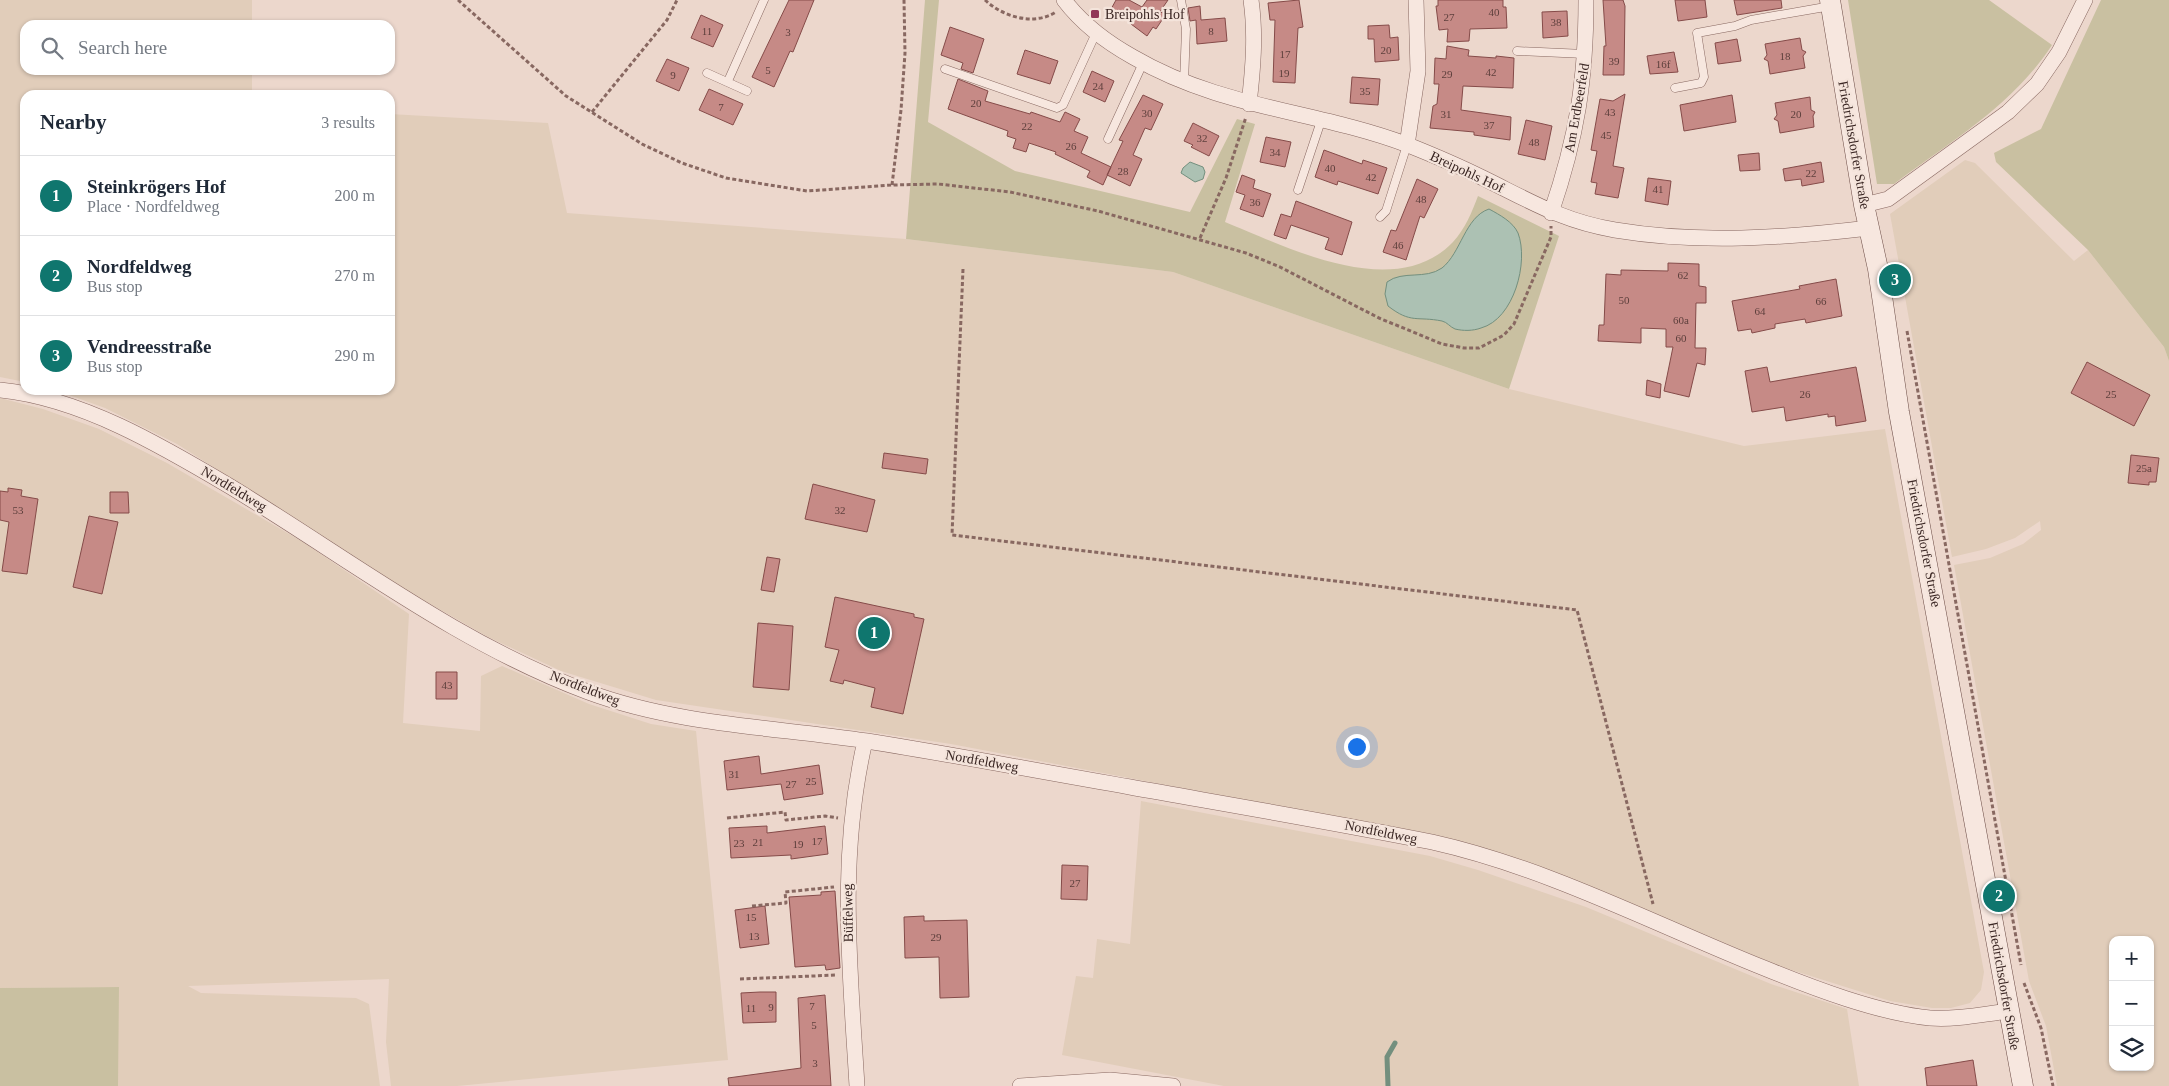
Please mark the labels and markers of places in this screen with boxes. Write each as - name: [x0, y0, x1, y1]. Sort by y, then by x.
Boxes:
- place label: Breipohls Hof: [1105, 7, 1185, 22]
- marker: Breipohls Hof: [1089, 8, 1101, 20]
- pin: 3: [1879, 261, 1911, 299]
- pin: 1: [858, 614, 890, 652]
- pin: 2: [1983, 877, 2015, 915]

